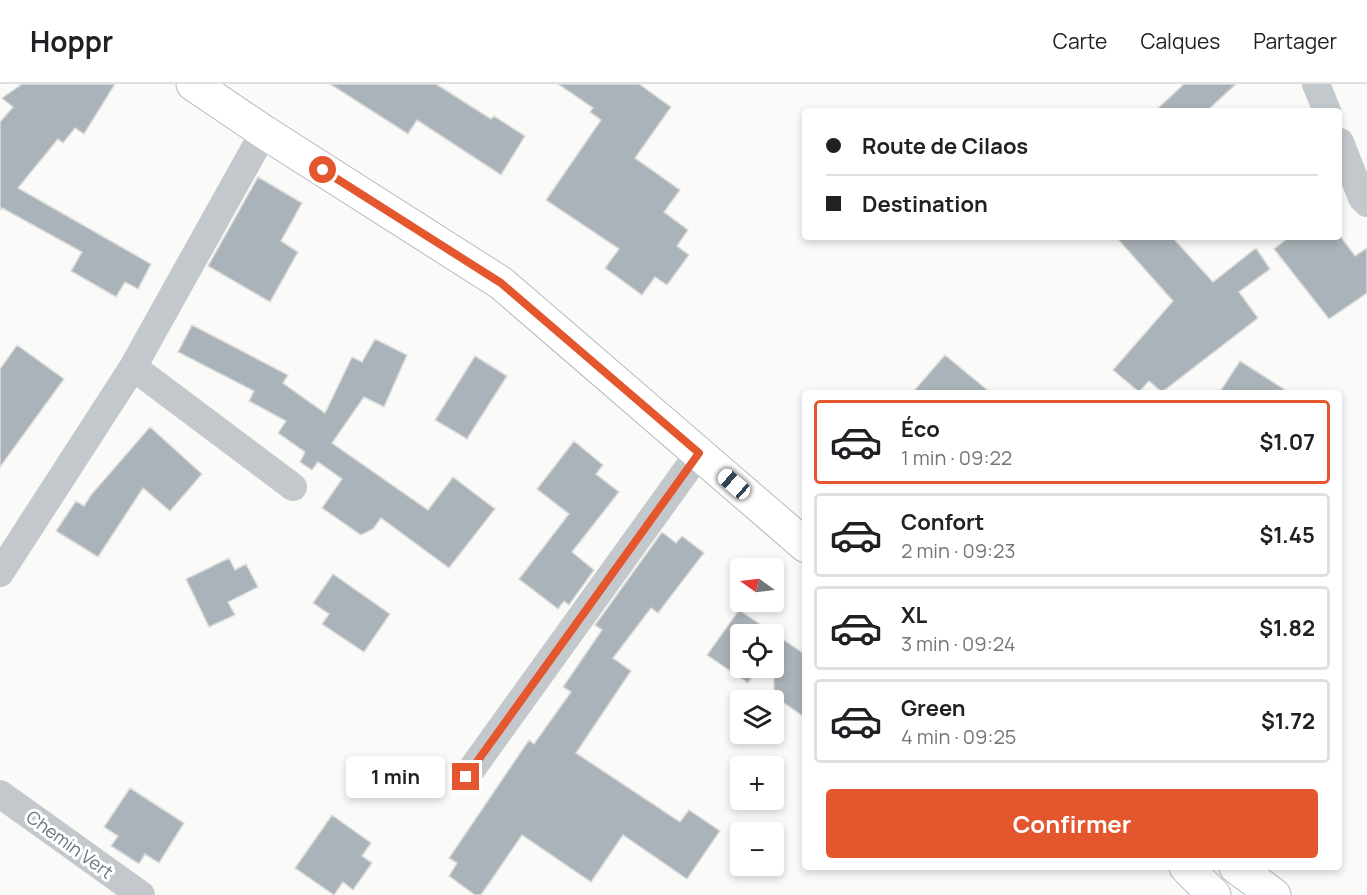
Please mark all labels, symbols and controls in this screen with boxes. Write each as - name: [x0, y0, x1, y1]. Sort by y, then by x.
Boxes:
- text: Hoppr: [30, 22, 113, 60]
- text: Carte: [1053, 27, 1107, 55]
- text: Calques: [1140, 27, 1220, 55]
- text: Partager: [1253, 27, 1337, 55]
- text: Route de Cilaos: [862, 131, 1028, 161]
- route start: [309, 156, 336, 183]
- text: Destination: [862, 189, 988, 219]
- text: Éco: [901, 414, 940, 444]
- icon: car: [829, 415, 883, 469]
- text: $1.07: [1260, 427, 1315, 457]
- text: 1 min · 09:22: [901, 444, 1012, 471]
- car: [715, 465, 753, 503]
- text: Confort: [901, 507, 984, 537]
- icon: car: [829, 508, 883, 562]
- text: $1.45: [1259, 520, 1315, 550]
- text: 2 min · 09:23: [901, 537, 1016, 564]
- north arrow: [730, 558, 784, 612]
- map controls: [730, 558, 784, 876]
- text: XL: [901, 600, 927, 630]
- icon: car: [829, 601, 883, 655]
- text: $1.82: [1259, 613, 1315, 643]
- button: locate: [730, 624, 784, 678]
- text: 3 min · 09:24: [901, 630, 1015, 657]
- button: layers: [730, 690, 784, 744]
- text: Green: [901, 693, 966, 723]
- icon: car: [829, 694, 883, 748]
- text: $1.72: [1261, 706, 1315, 736]
- text: 4 min · 09:25: [901, 723, 1016, 750]
- callout: 1 min: [346, 756, 445, 798]
- button: +: [730, 756, 784, 810]
- text: 1 min: [371, 763, 420, 790]
- route end: [452, 763, 479, 790]
- button: Confirmer: [826, 789, 1318, 858]
- street label: Chemin Vert: [22, 804, 118, 884]
- button: −: [730, 822, 784, 876]

